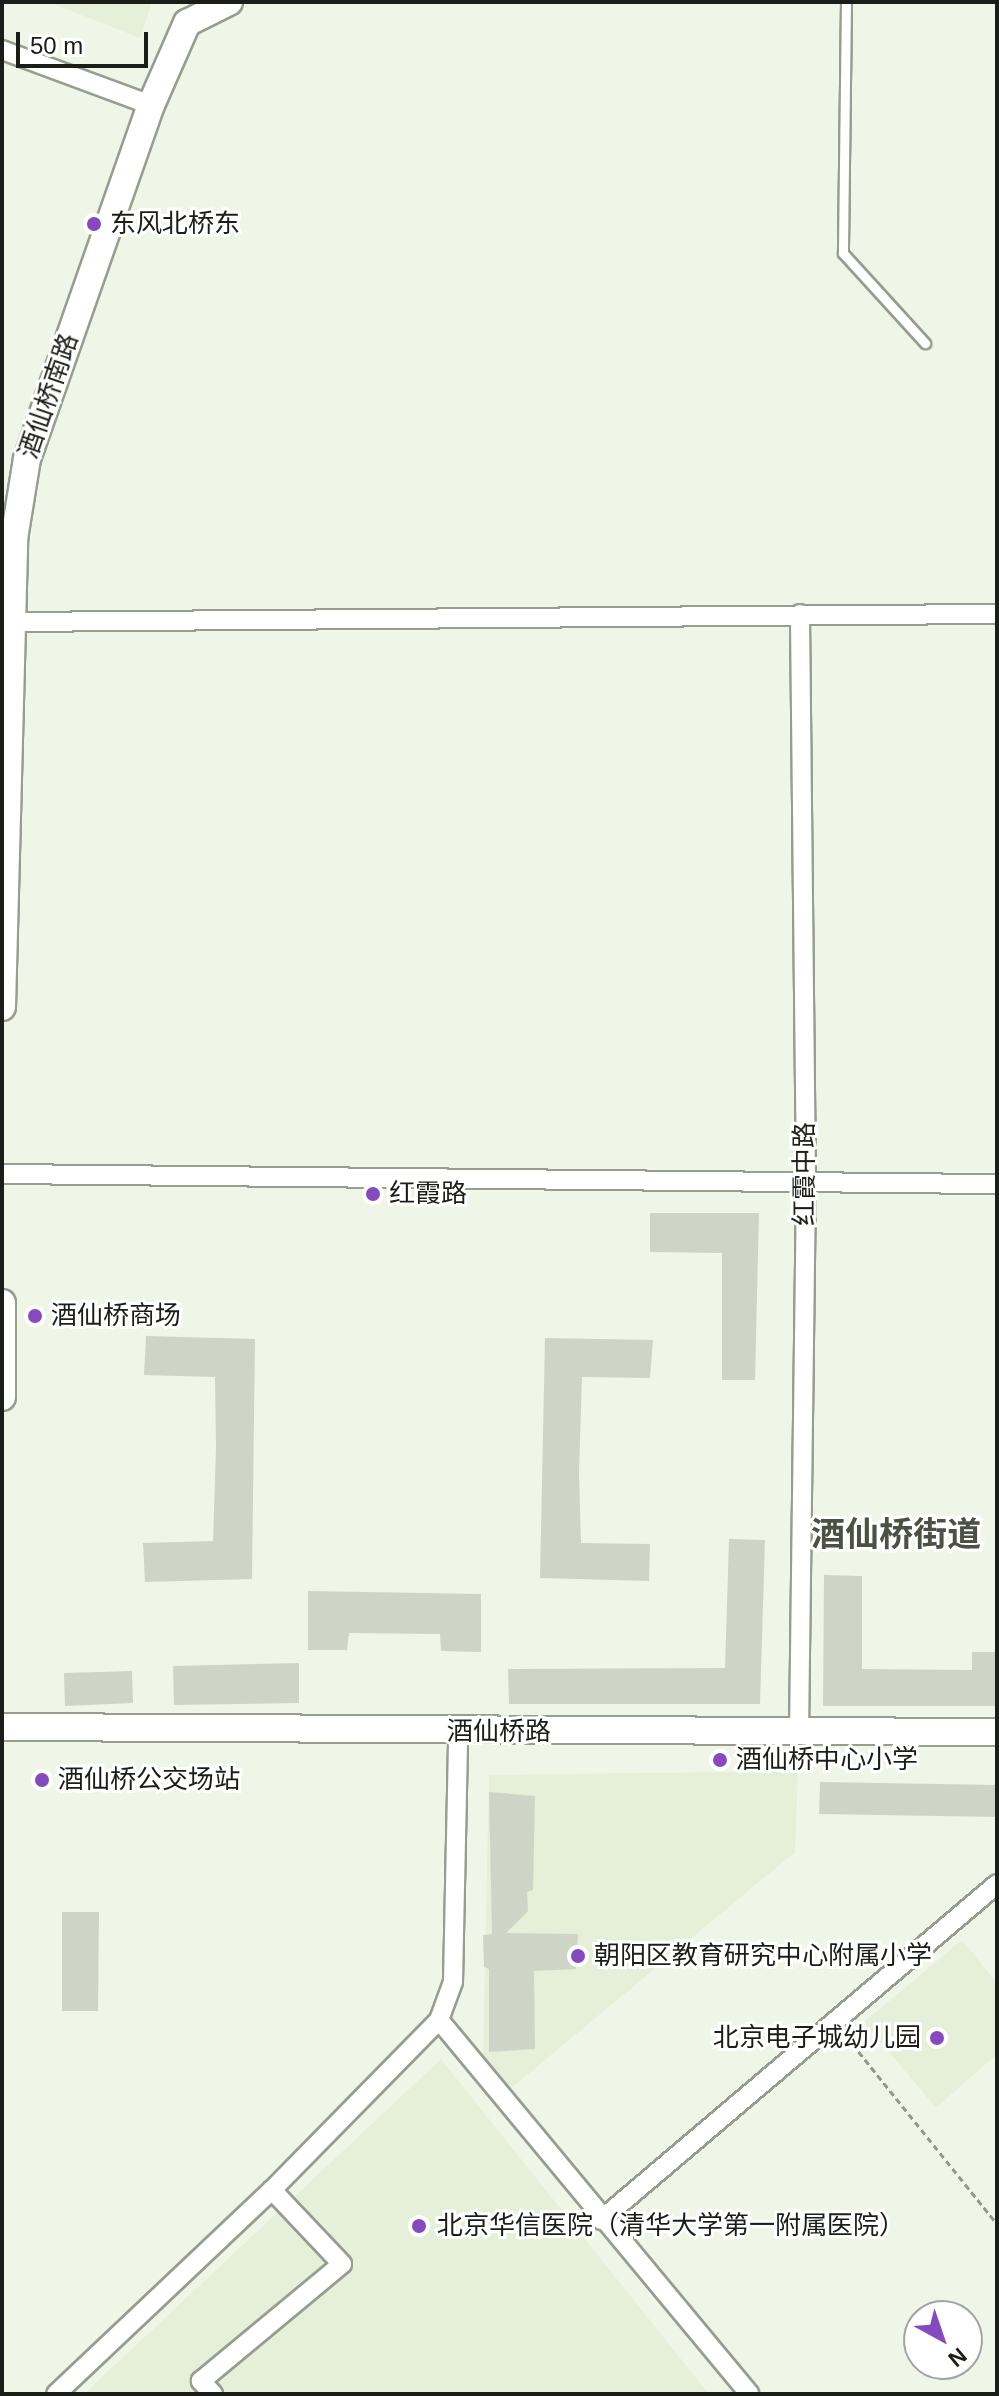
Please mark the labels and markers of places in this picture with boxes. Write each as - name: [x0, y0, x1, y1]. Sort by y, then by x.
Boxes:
- place label: 东风北桥东: [110, 208, 240, 240]
- marker: 东风北桥东: [85, 215, 103, 233]
- place label: 红霞路: [389, 1178, 467, 1210]
- marker: 红霞路: [364, 1185, 382, 1203]
- place label: 酒仙桥商场: [51, 1300, 181, 1332]
- marker: 酒仙桥商场: [26, 1307, 44, 1325]
- place label: 酒仙桥中心小学: [736, 1744, 918, 1776]
- marker: 酒仙桥中心小学: [711, 1751, 729, 1769]
- place label: 酒仙桥公交场站: [58, 1764, 240, 1796]
- marker: 酒仙桥公交场站: [33, 1771, 51, 1789]
- place label: 朝阳区教育研究中心附属小学: [594, 1940, 932, 1972]
- marker: 朝阳区教育研究中心附属小学: [569, 1947, 587, 1965]
- place label: 北京电子城幼儿园: [713, 2022, 921, 2054]
- marker: 北京电子城幼儿园: [928, 2029, 946, 2047]
- place label: 北京华信医院（清华大学第一附属医院）: [437, 2210, 905, 2242]
- marker: 北京华信医院（清华大学第一附属医院）: [408, 2215, 430, 2237]

